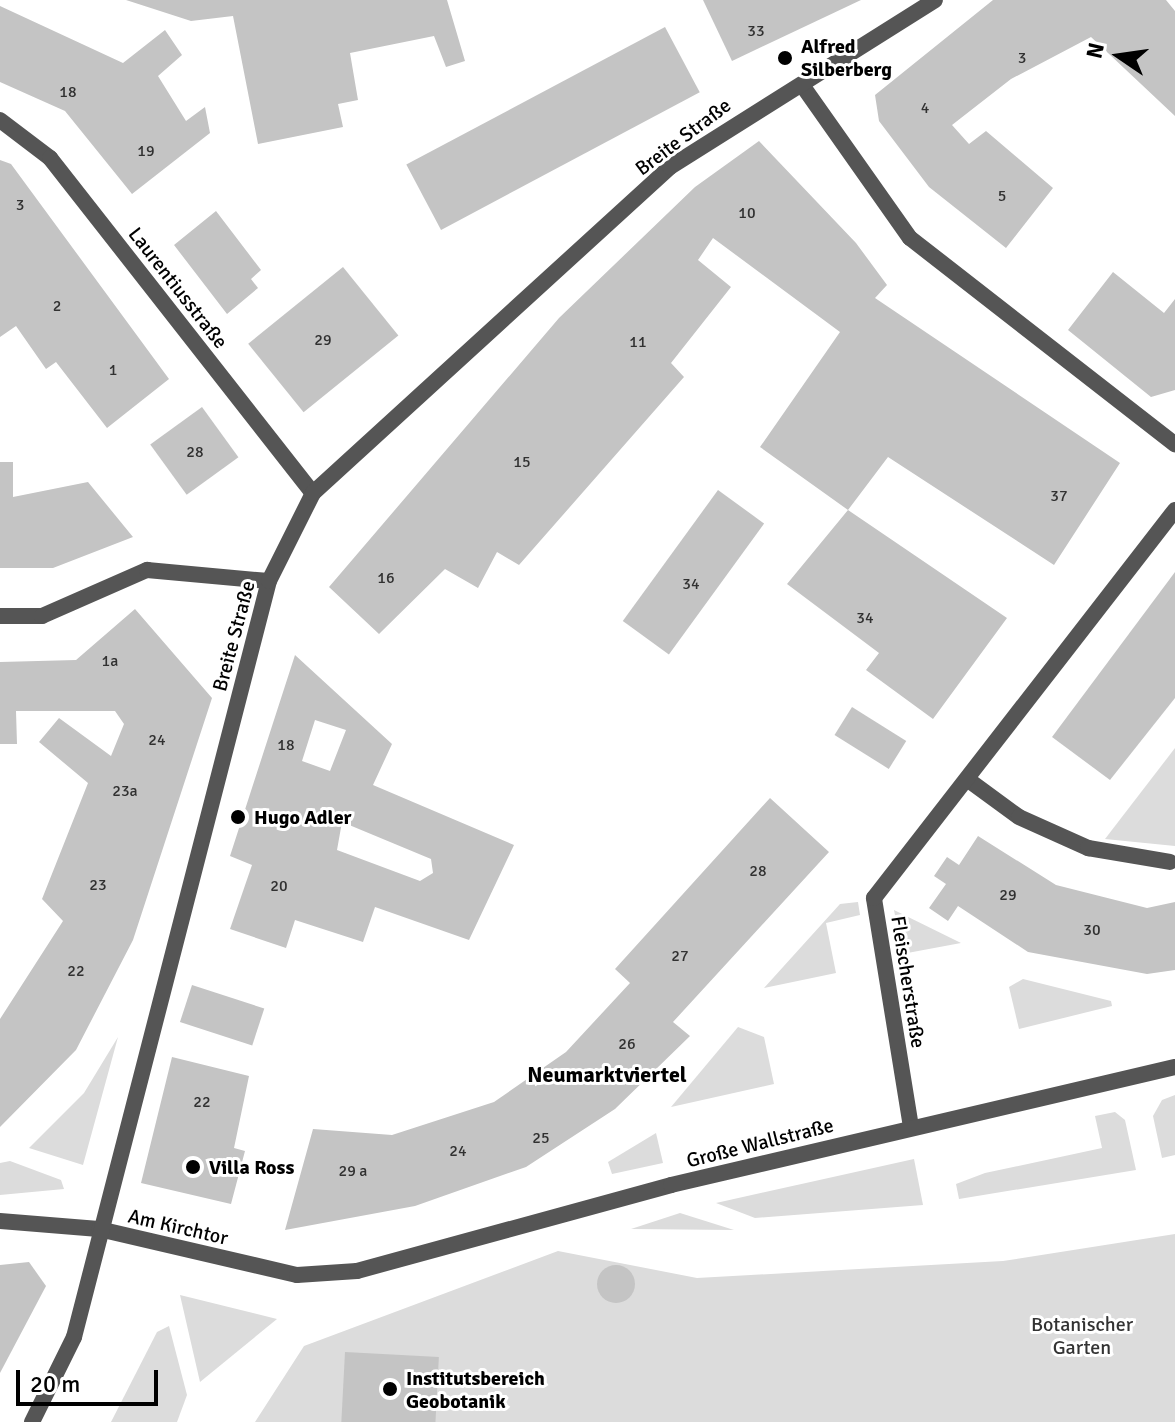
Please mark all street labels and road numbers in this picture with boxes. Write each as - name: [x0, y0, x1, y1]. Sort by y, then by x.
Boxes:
- street label: Breite Straße: [631, 93, 735, 181]
- street label: Laurentiusstraße: [123, 223, 233, 353]
- street label: Breite Straße: [208, 578, 260, 694]
- street label: Fleischerstraße: [886, 914, 930, 1050]
- street label: Große Wallstraße: [684, 1113, 836, 1173]
- street label: Am Kirchtor: [126, 1204, 230, 1250]

